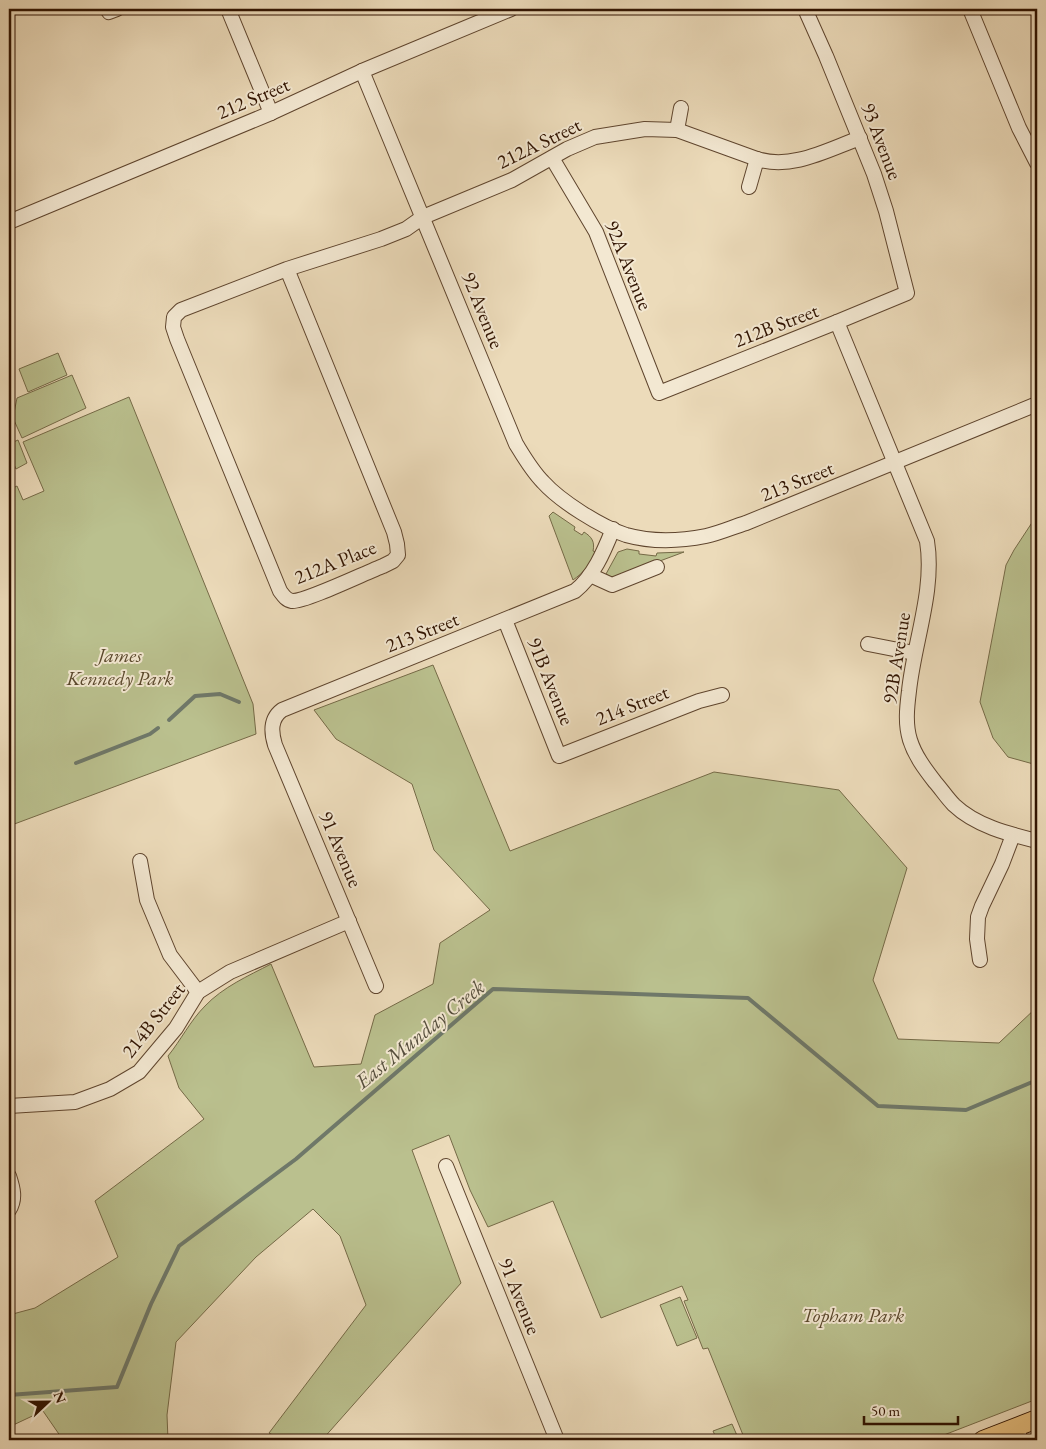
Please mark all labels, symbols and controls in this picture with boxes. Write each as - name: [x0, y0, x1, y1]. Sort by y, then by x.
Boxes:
- street label: 212 Street: [213, 71, 294, 125]
- street label: 93 Avenue: [855, 99, 909, 183]
- street label: 212A Street: [493, 111, 586, 175]
- street label: 92A Avenue: [599, 216, 659, 314]
- street label: 92 Avenue: [456, 268, 510, 352]
- street label: 212B Street: [730, 297, 823, 353]
- street label: 213 Street: [757, 454, 838, 507]
- street label: 212A Place: [290, 534, 380, 590]
- street label: 213 Street: [382, 605, 463, 658]
- street label: 92B Avenue: [876, 610, 916, 706]
- street label: 91B Avenue: [522, 633, 580, 729]
- park label: James Kennedy Park: [65, 642, 174, 691]
- street label: 214 Street: [592, 678, 673, 731]
- street label: 91 Avenue: [313, 807, 369, 891]
- water label: East Munday Creek: [349, 973, 490, 1095]
- street label: 214B Street: [116, 977, 191, 1063]
- street label: 91 Avenue: [493, 1254, 547, 1338]
- park label: Topham Park: [802, 1302, 904, 1328]
- north arrow: [22, 1376, 72, 1426]
- text: N: [50, 1389, 71, 1406]
- scale bar: [864, 1394, 957, 1426]
- text: 50 m: [871, 1401, 900, 1420]

